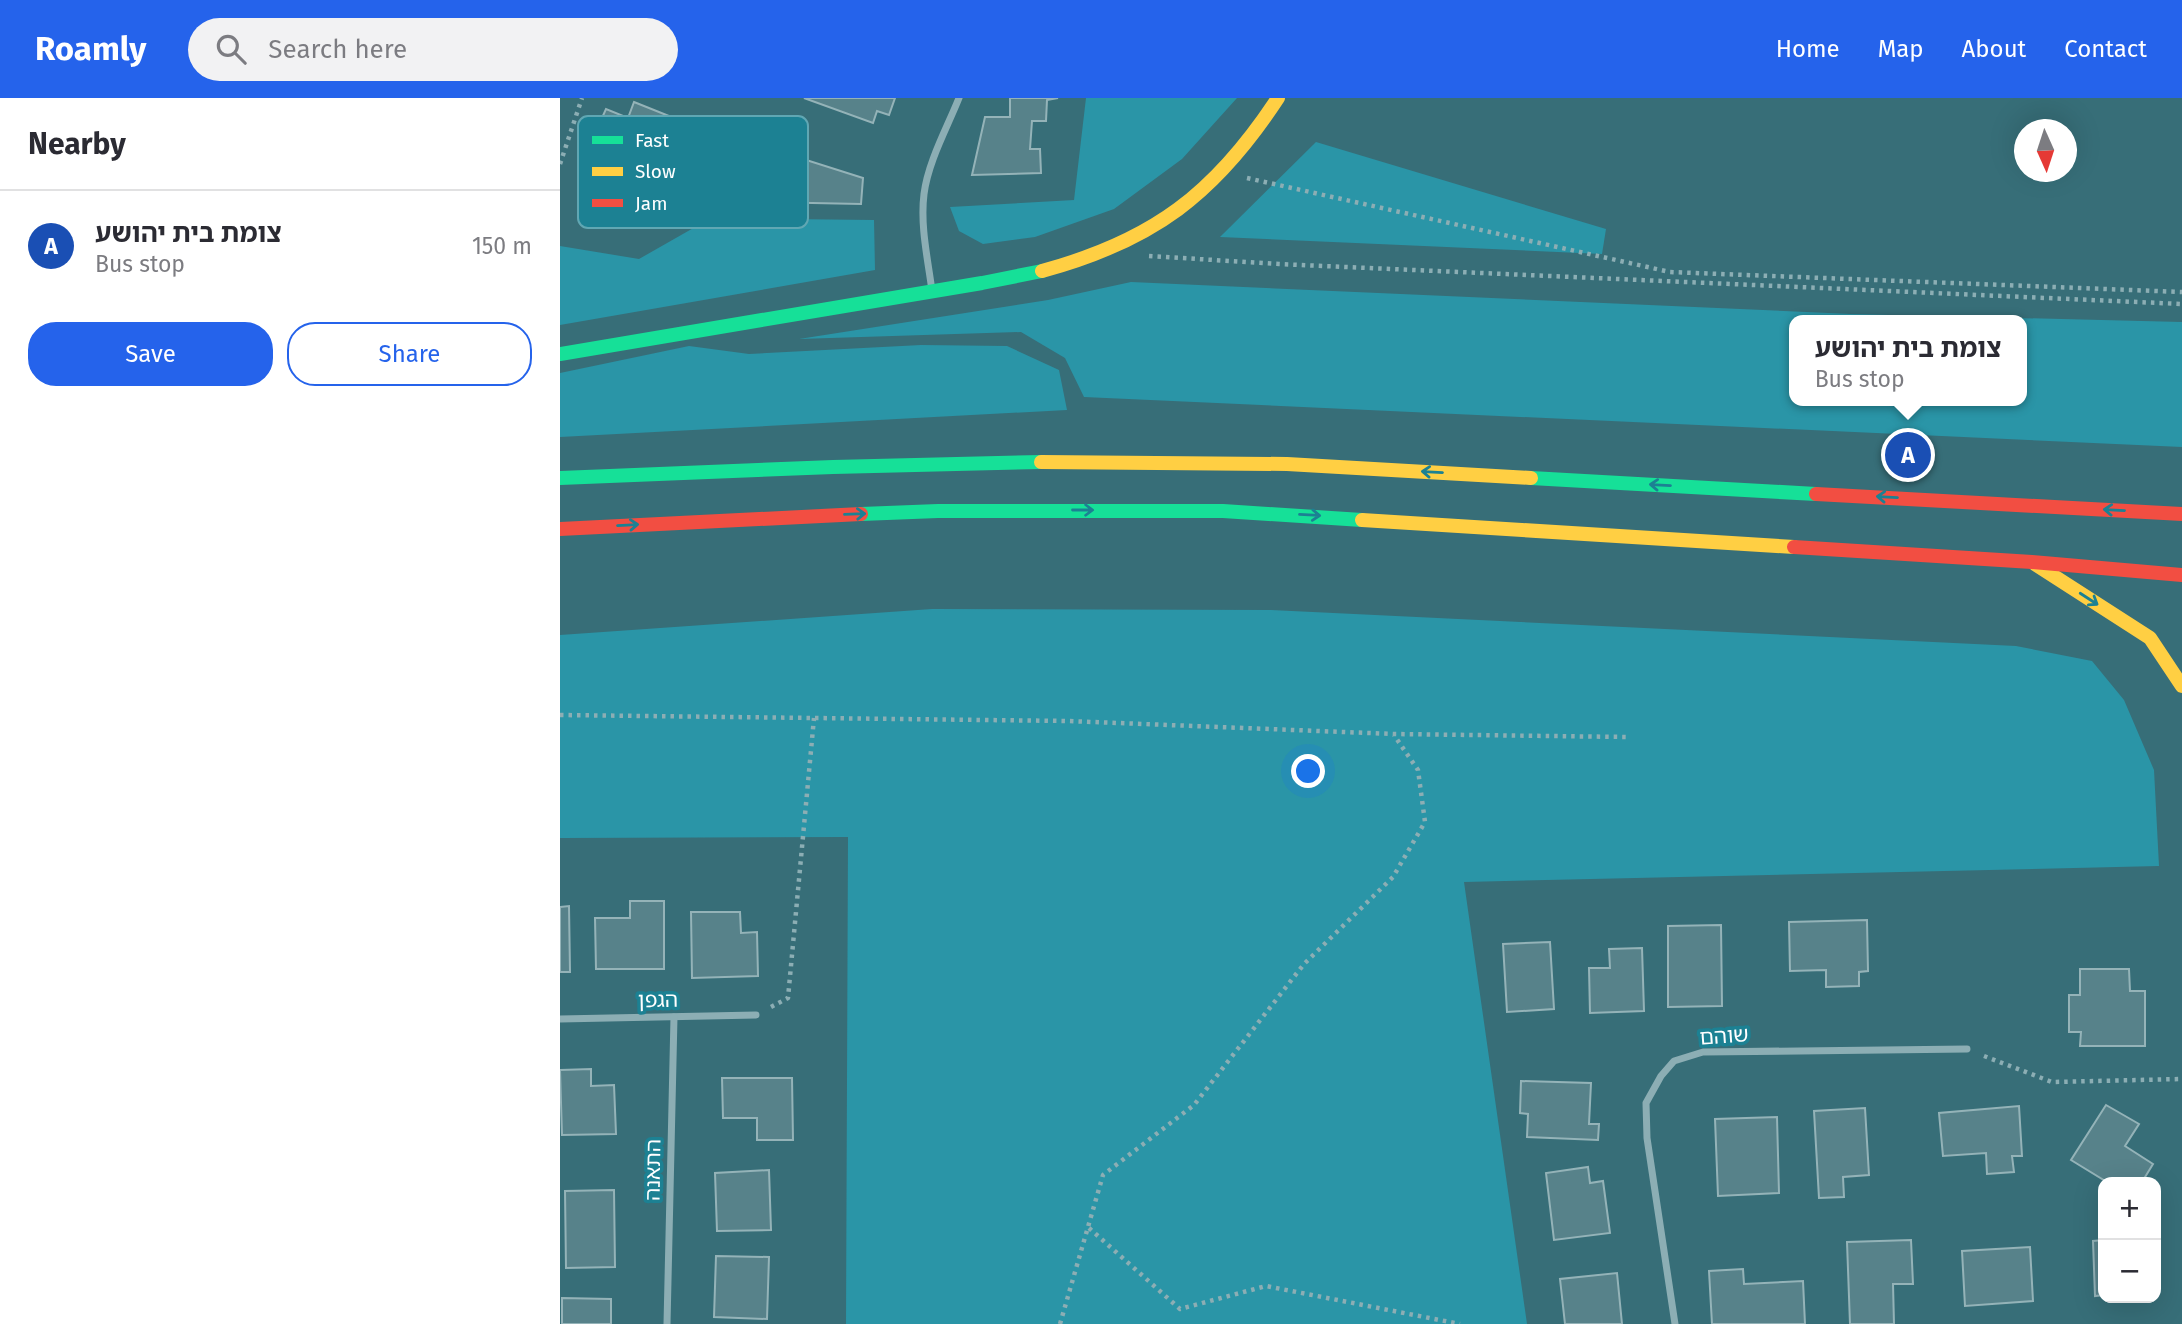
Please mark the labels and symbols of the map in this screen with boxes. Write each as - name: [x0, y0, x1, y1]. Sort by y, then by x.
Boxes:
- legend: [578, 116, 808, 228]
- north arrow: [2014, 119, 2077, 182]
- text: Fast: [635, 129, 669, 152]
- text: Slow: [635, 160, 676, 183]
- text: Jam: [635, 192, 667, 215]
- pin: A: [1885, 429, 1931, 481]
- one-way arrow: [1421, 466, 1444, 479]
- one-way arrow: [1649, 478, 1671, 491]
- one-way arrow: [1875, 491, 1898, 504]
- one-way arrow: [2103, 503, 2126, 516]
- one-way arrow: [1071, 504, 1094, 517]
- one-way arrow: [844, 507, 867, 521]
- one-way arrow: [1298, 509, 1321, 522]
- one-way arrow: [616, 518, 639, 531]
- one-way arrow: [2079, 592, 2099, 606]
- your location: [1291, 754, 1325, 788]
- street label: הגפן: [638, 987, 678, 1013]
- street label: שוהם: [1699, 1021, 1749, 1051]
- street label: התאנה: [639, 1139, 667, 1201]

